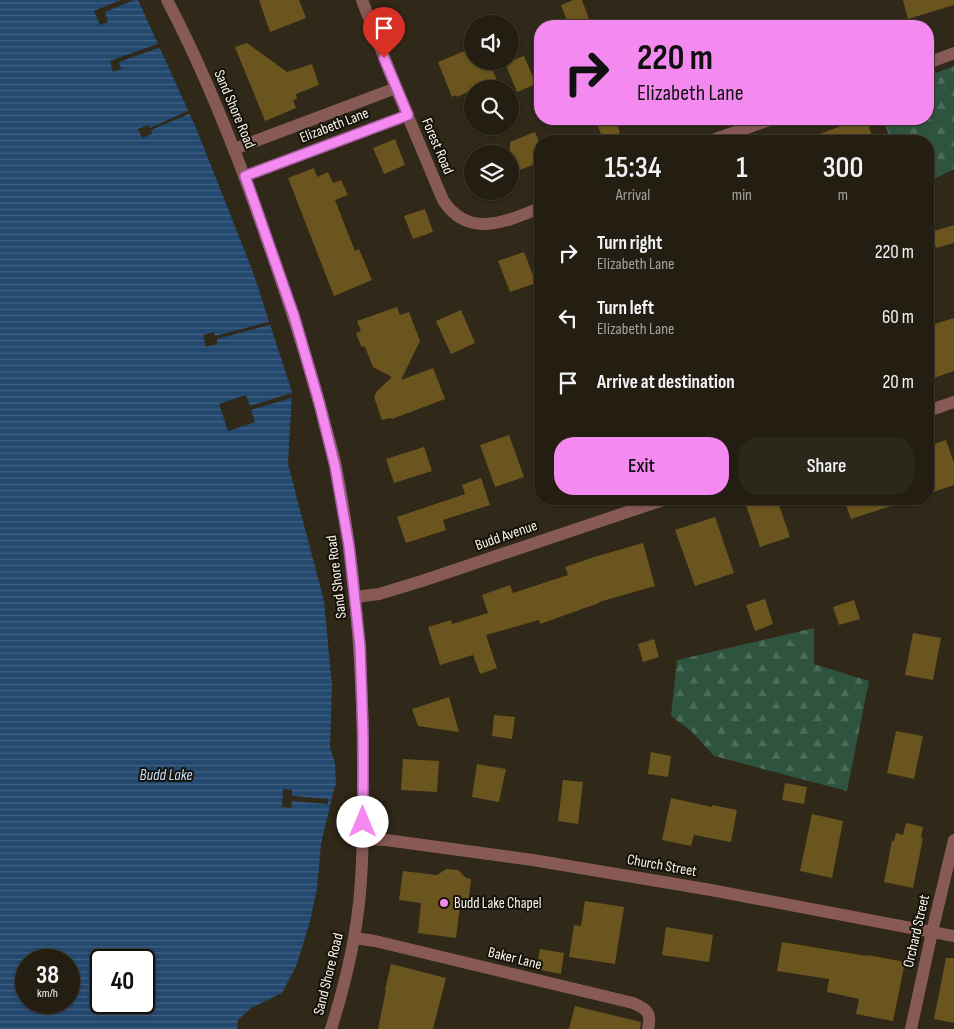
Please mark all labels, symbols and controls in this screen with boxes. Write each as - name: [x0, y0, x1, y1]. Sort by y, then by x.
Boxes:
- pin: [363, 7, 405, 58]
- icon: arrive: [370, 14, 398, 42]
- map controls: [464, 15, 519, 200]
- button: sound: [464, 15, 519, 70]
- text: 220 m: [637, 37, 713, 80]
- icon: right: [554, 40, 619, 105]
- street label: Sand Shore Road: [209, 67, 260, 151]
- button: search: [464, 80, 519, 135]
- text: Elizabeth Lane: [637, 80, 743, 107]
- street label: Elizabeth Lane: [297, 104, 371, 147]
- street label: Forest Road: [417, 115, 458, 177]
- button: layers: [464, 145, 519, 200]
- text: 15:34: [605, 150, 661, 186]
- text: 1: [736, 150, 748, 186]
- text: 300: [823, 150, 863, 186]
- text: Arrival: [616, 186, 650, 205]
- text: min: [732, 186, 752, 205]
- text: m: [838, 186, 848, 205]
- text: Turn right: [597, 232, 662, 255]
- icon: right: [554, 239, 582, 267]
- text: 220 m: [875, 241, 914, 264]
- text: Elizabeth Lane: [597, 255, 674, 274]
- text: Turn left: [597, 297, 654, 320]
- icon: left: [554, 304, 582, 332]
- text: 60 m: [882, 306, 914, 329]
- text: Elizabeth Lane: [597, 320, 674, 339]
- icon: arrive: [554, 369, 582, 397]
- text: Arrive at destination: [597, 371, 735, 394]
- text: 20 m: [882, 371, 914, 394]
- button: Exit: [554, 437, 729, 495]
- button: Share: [739, 437, 914, 495]
- street label: Budd Avenue: [473, 516, 540, 555]
- street label: Sand Shore Road: [322, 534, 351, 620]
- water label: Budd Lake: [139, 766, 193, 785]
- position arrow: [336, 795, 388, 847]
- street label: Church Street: [626, 850, 699, 881]
- street label: Orchard Street: [899, 893, 934, 969]
- place label: Budd Lake Chapel: [454, 894, 542, 913]
- marker: Budd Lake Chapel: [438, 897, 450, 909]
- street label: Sand Shore Road: [309, 931, 348, 1017]
- street label: Baker Lane: [486, 943, 544, 974]
- speed limit sign: 40: [90, 949, 155, 1014]
- text: 38: [36, 960, 59, 991]
- text: km/h: [37, 986, 58, 1001]

